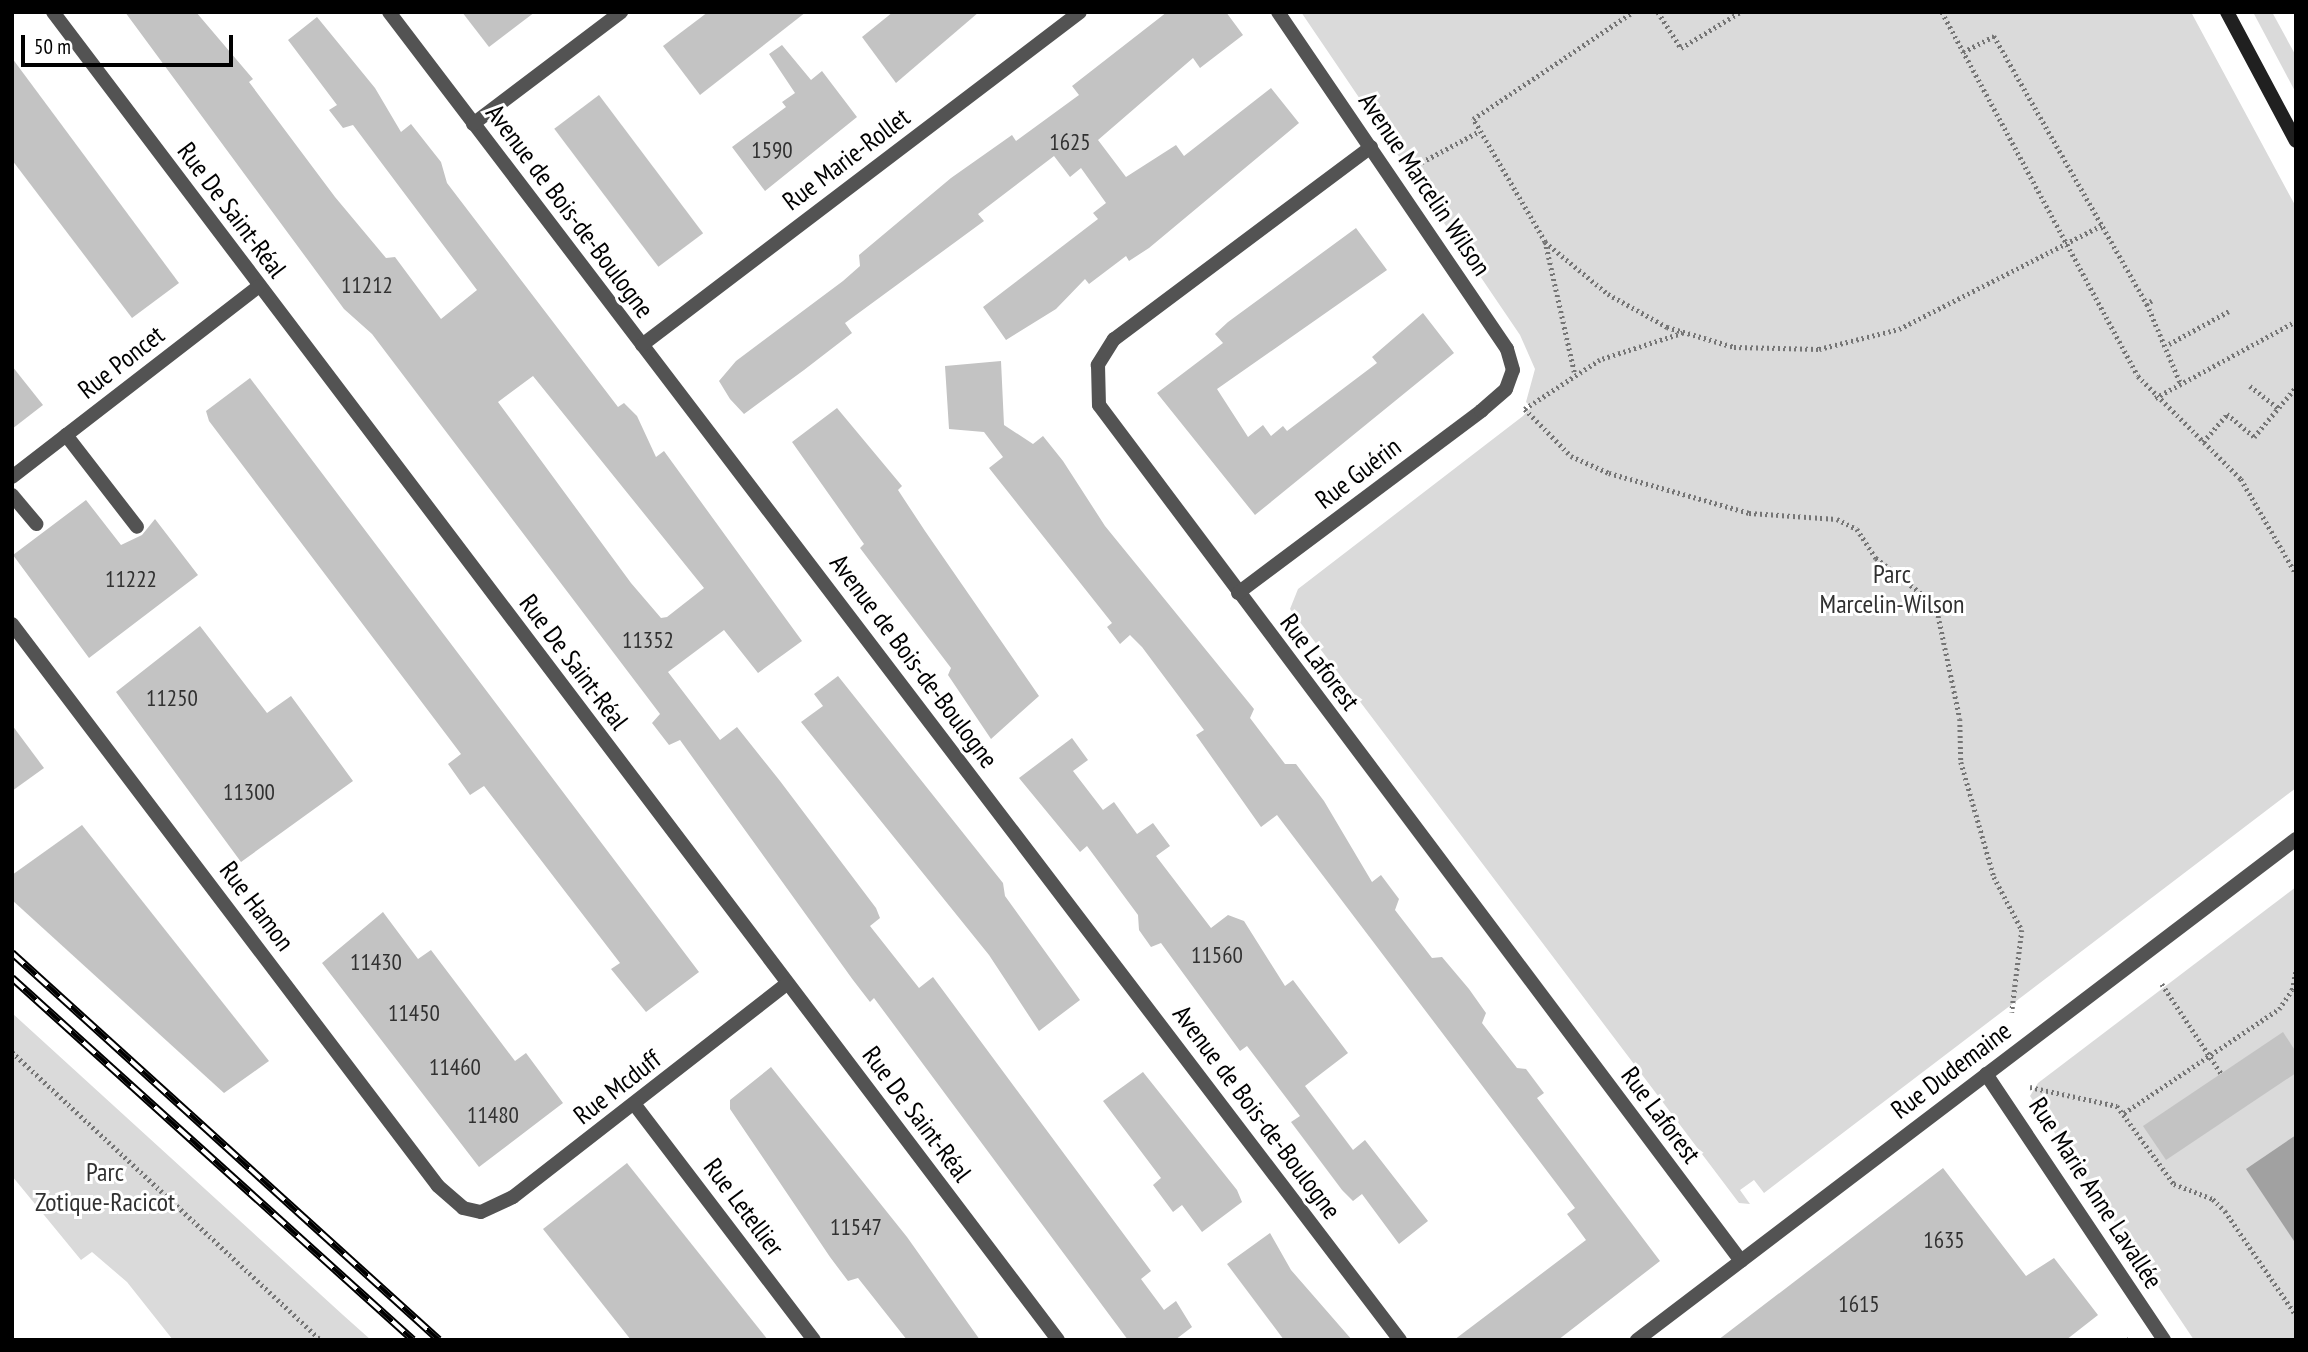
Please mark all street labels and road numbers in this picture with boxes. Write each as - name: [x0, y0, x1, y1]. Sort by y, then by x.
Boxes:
- street label: Avenue Marcelin Wilson: [1352, 87, 1498, 281]
- street label: Avenue de Bois-de-Boulogne: [480, 98, 660, 324]
- street label: Rue Marie-Rollet: [776, 101, 916, 217]
- street label: Rue De Saint-Réal: [171, 136, 293, 284]
- street label: Rue Poncet: [72, 319, 170, 405]
- street label: Rue Guérin: [1309, 431, 1407, 515]
- street label: Avenue de Bois-de-Boulogne: [824, 548, 1004, 774]
- street label: Rue De Saint-Réal: [513, 588, 635, 736]
- street label: Rue Laforest: [1274, 608, 1366, 716]
- street label: Rue Hamon: [213, 855, 301, 957]
- street label: Avenue de Bois-de-Boulogne: [1167, 999, 1347, 1225]
- street label: Rue Dudemaine: [1885, 1015, 2017, 1125]
- street label: Rue De Saint-Réal: [856, 1040, 978, 1188]
- street label: Rue Mcduff: [567, 1043, 667, 1131]
- street label: Rue Laforest: [1615, 1061, 1707, 1169]
- street label: Rue Marie Anne Lavallée: [2022, 1091, 2170, 1295]
- street label: Rue Letellier: [697, 1152, 791, 1262]

